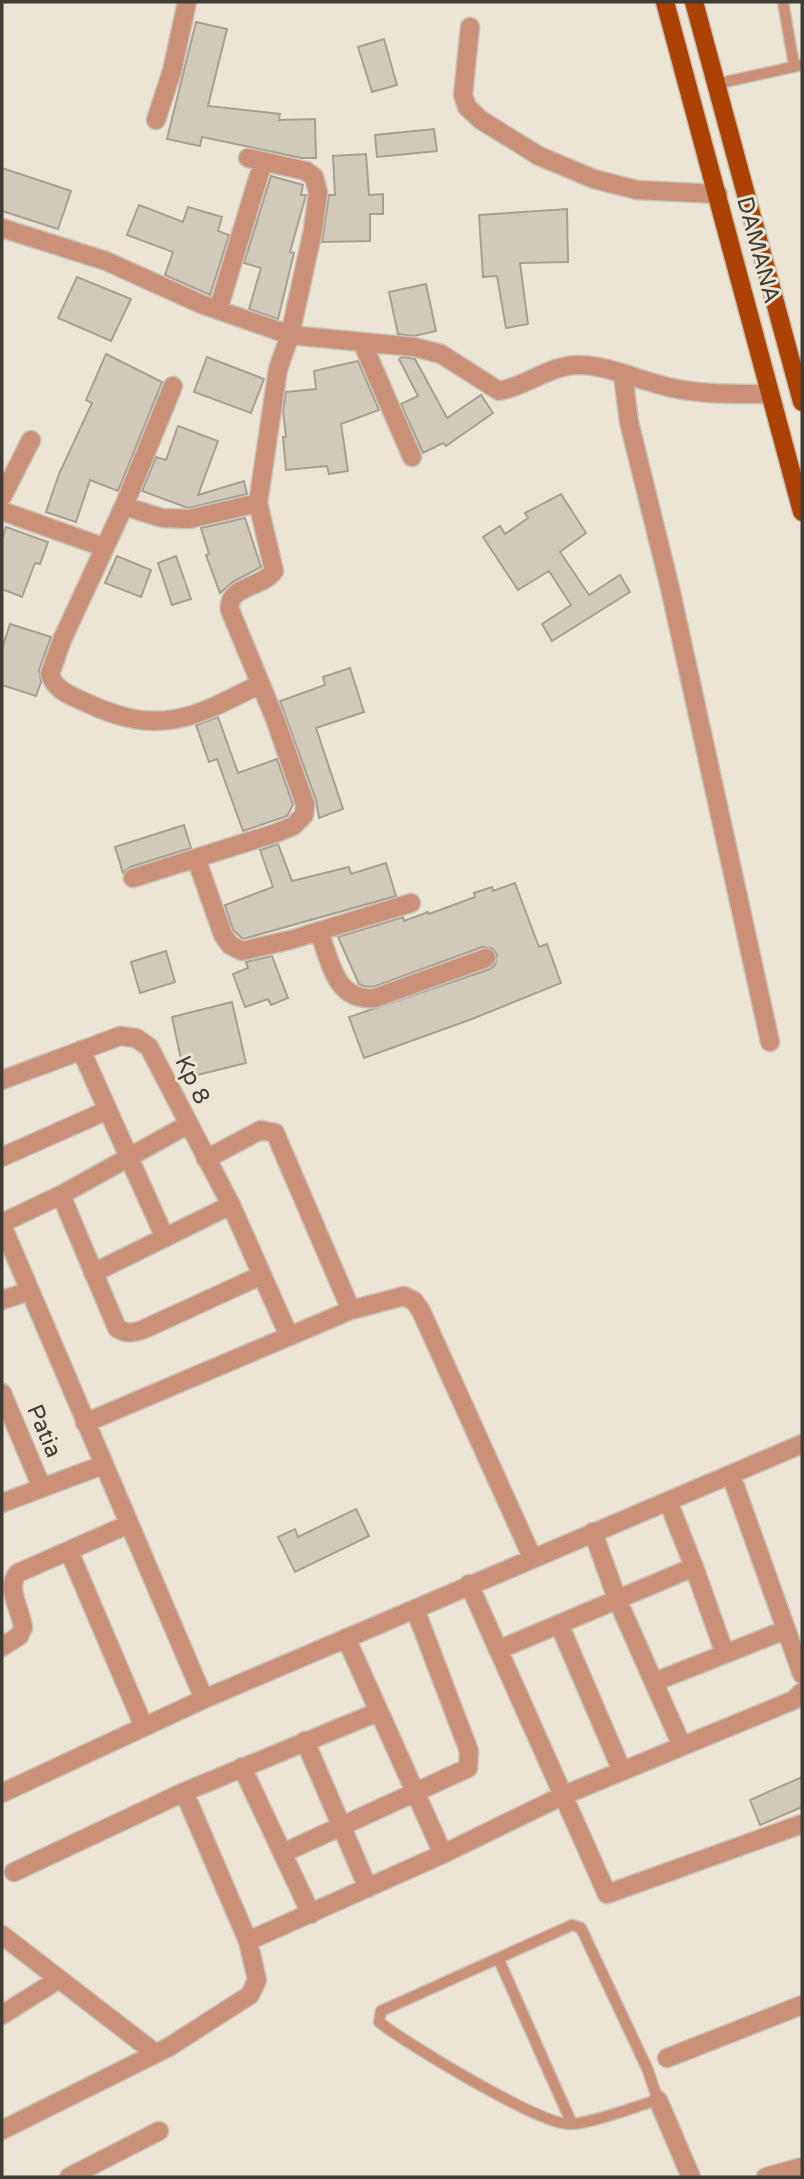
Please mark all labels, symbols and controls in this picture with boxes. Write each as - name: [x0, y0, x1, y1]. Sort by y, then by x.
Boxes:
- street label: DAMANA: [730, 194, 786, 306]
- street label: Kp 8: [168, 1051, 216, 1109]
- street label: Patia: [20, 1400, 68, 1462]

